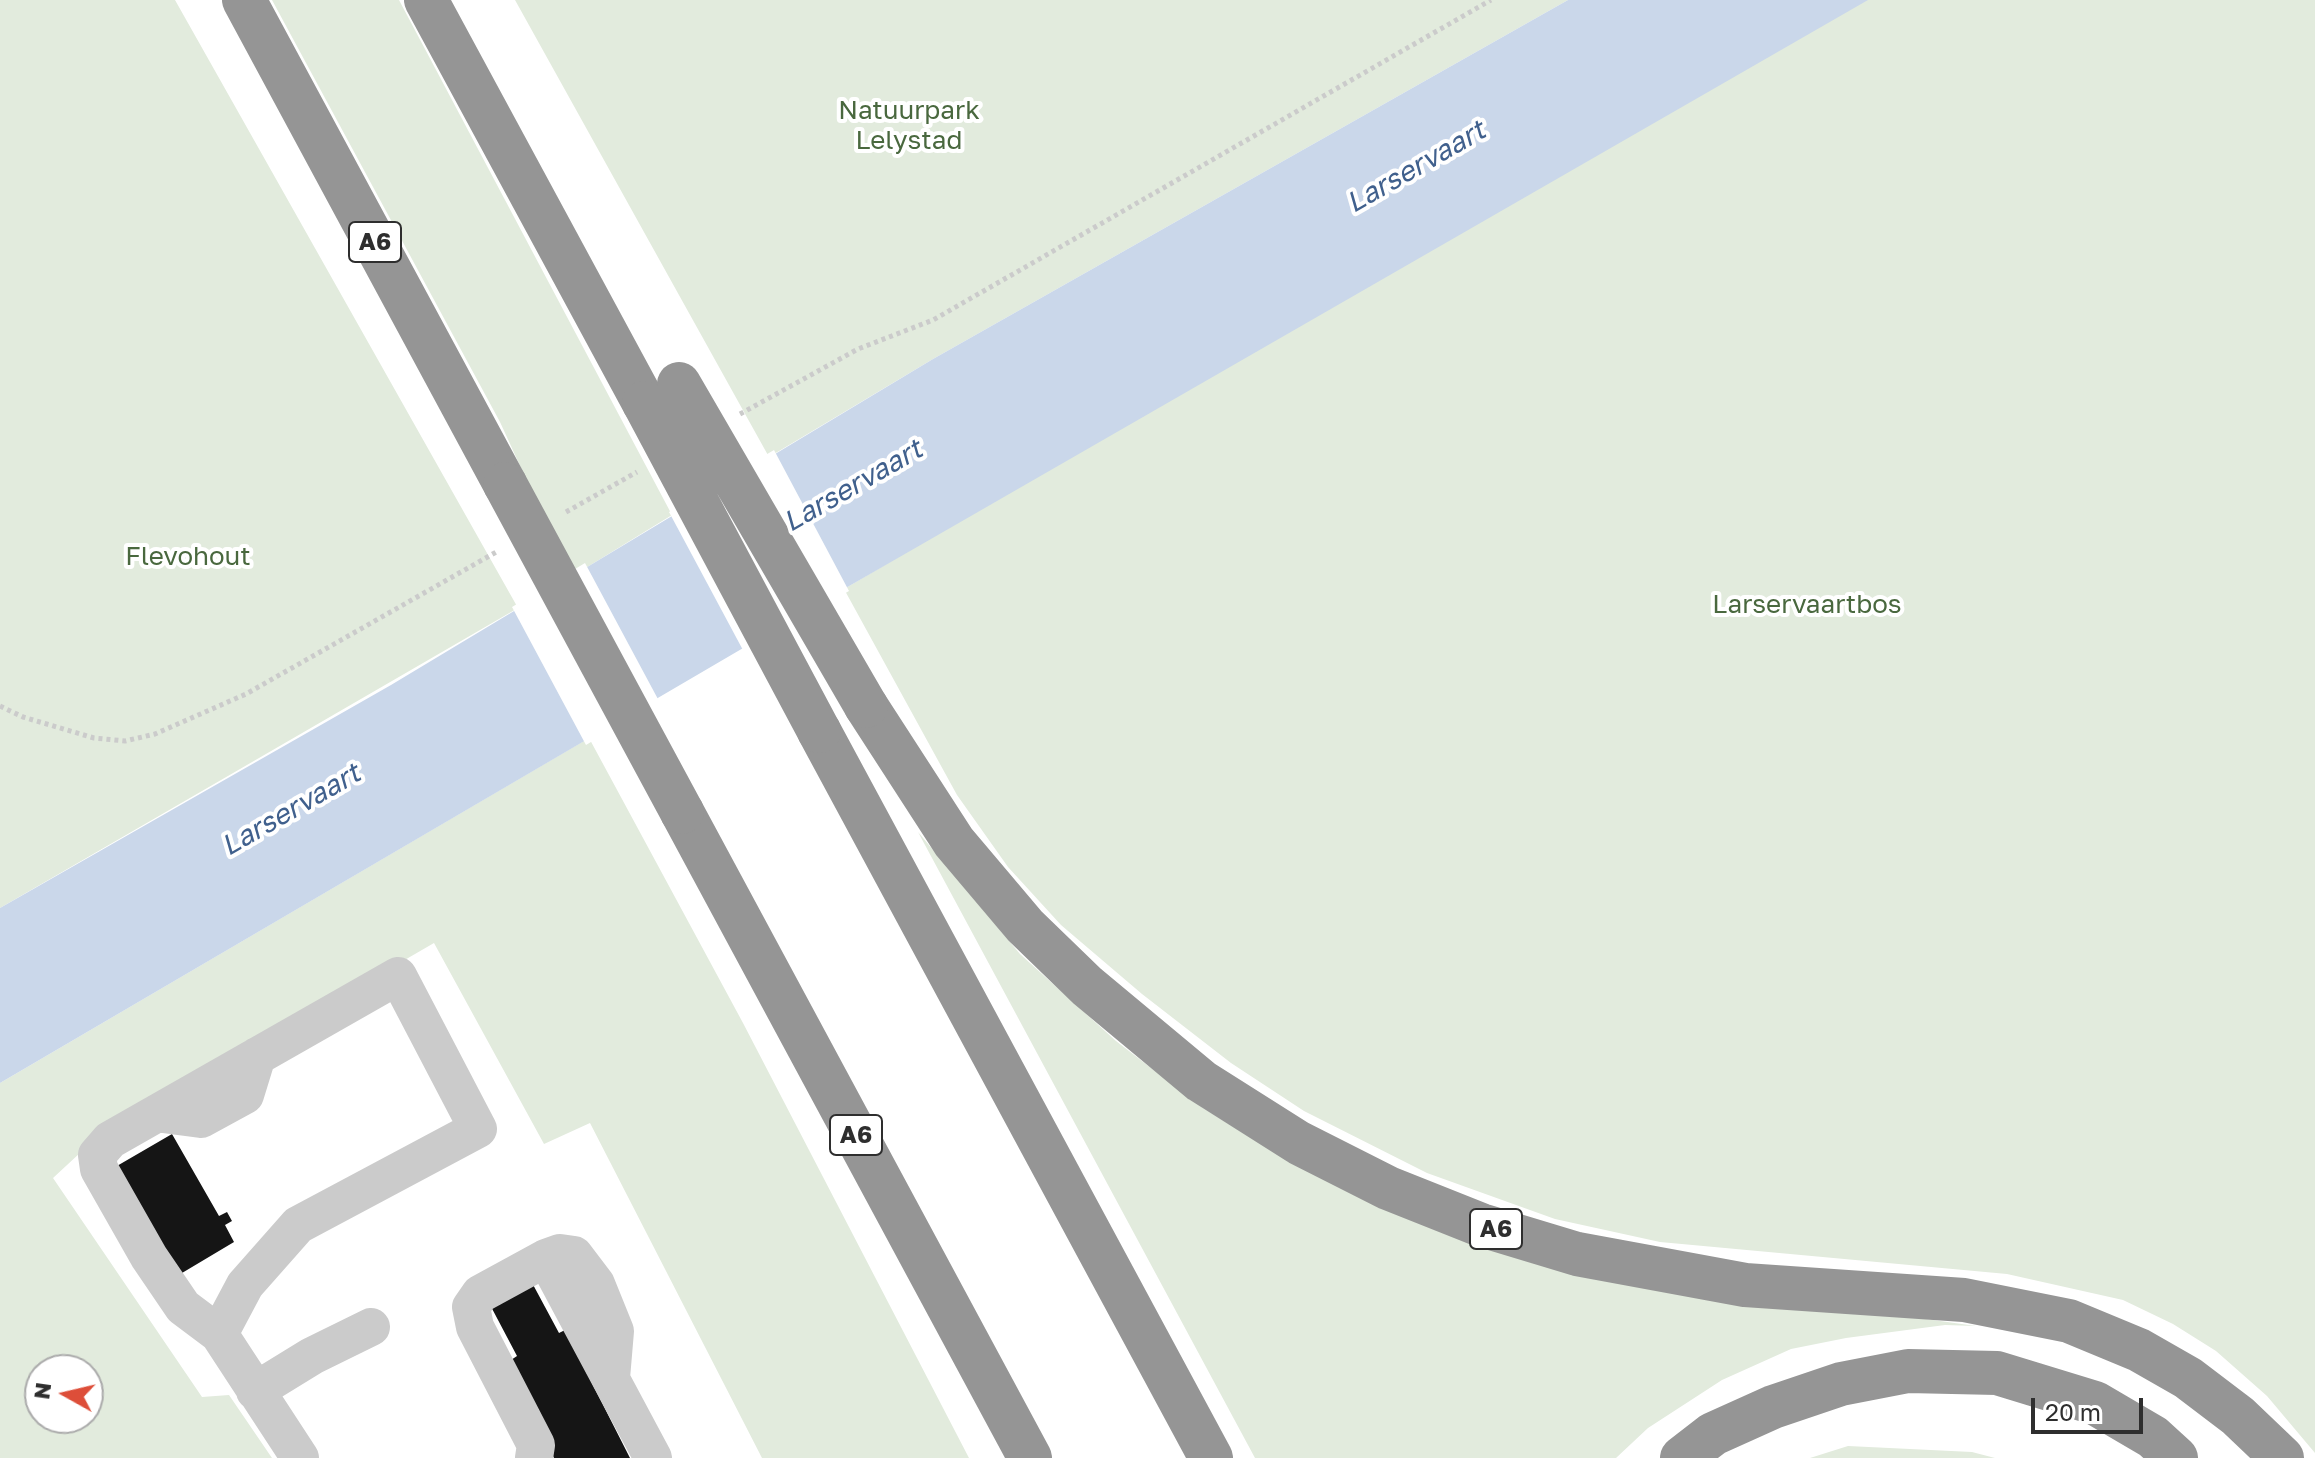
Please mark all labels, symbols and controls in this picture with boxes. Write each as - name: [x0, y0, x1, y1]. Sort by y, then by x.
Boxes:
- park label: Natuurpark Lelystad: [838, 95, 980, 156]
- water label: Larservaart: [1340, 114, 1492, 220]
- road number: A6: [349, 222, 401, 262]
- water label: Larservaart: [777, 433, 929, 539]
- park label: Flevohout: [125, 541, 251, 573]
- park label: Larservaartbos: [1712, 589, 1902, 621]
- water label: Larservaart: [215, 757, 367, 863]
- road number: A6: [830, 1115, 882, 1155]
- road number: A6: [1470, 1209, 1522, 1249]
- north arrow: [24, 1354, 104, 1434]
- text: N: [27, 1381, 56, 1401]
- scale bar: [2035, 1382, 2147, 1432]
- text: 20 m: [2045, 1397, 2101, 1426]

